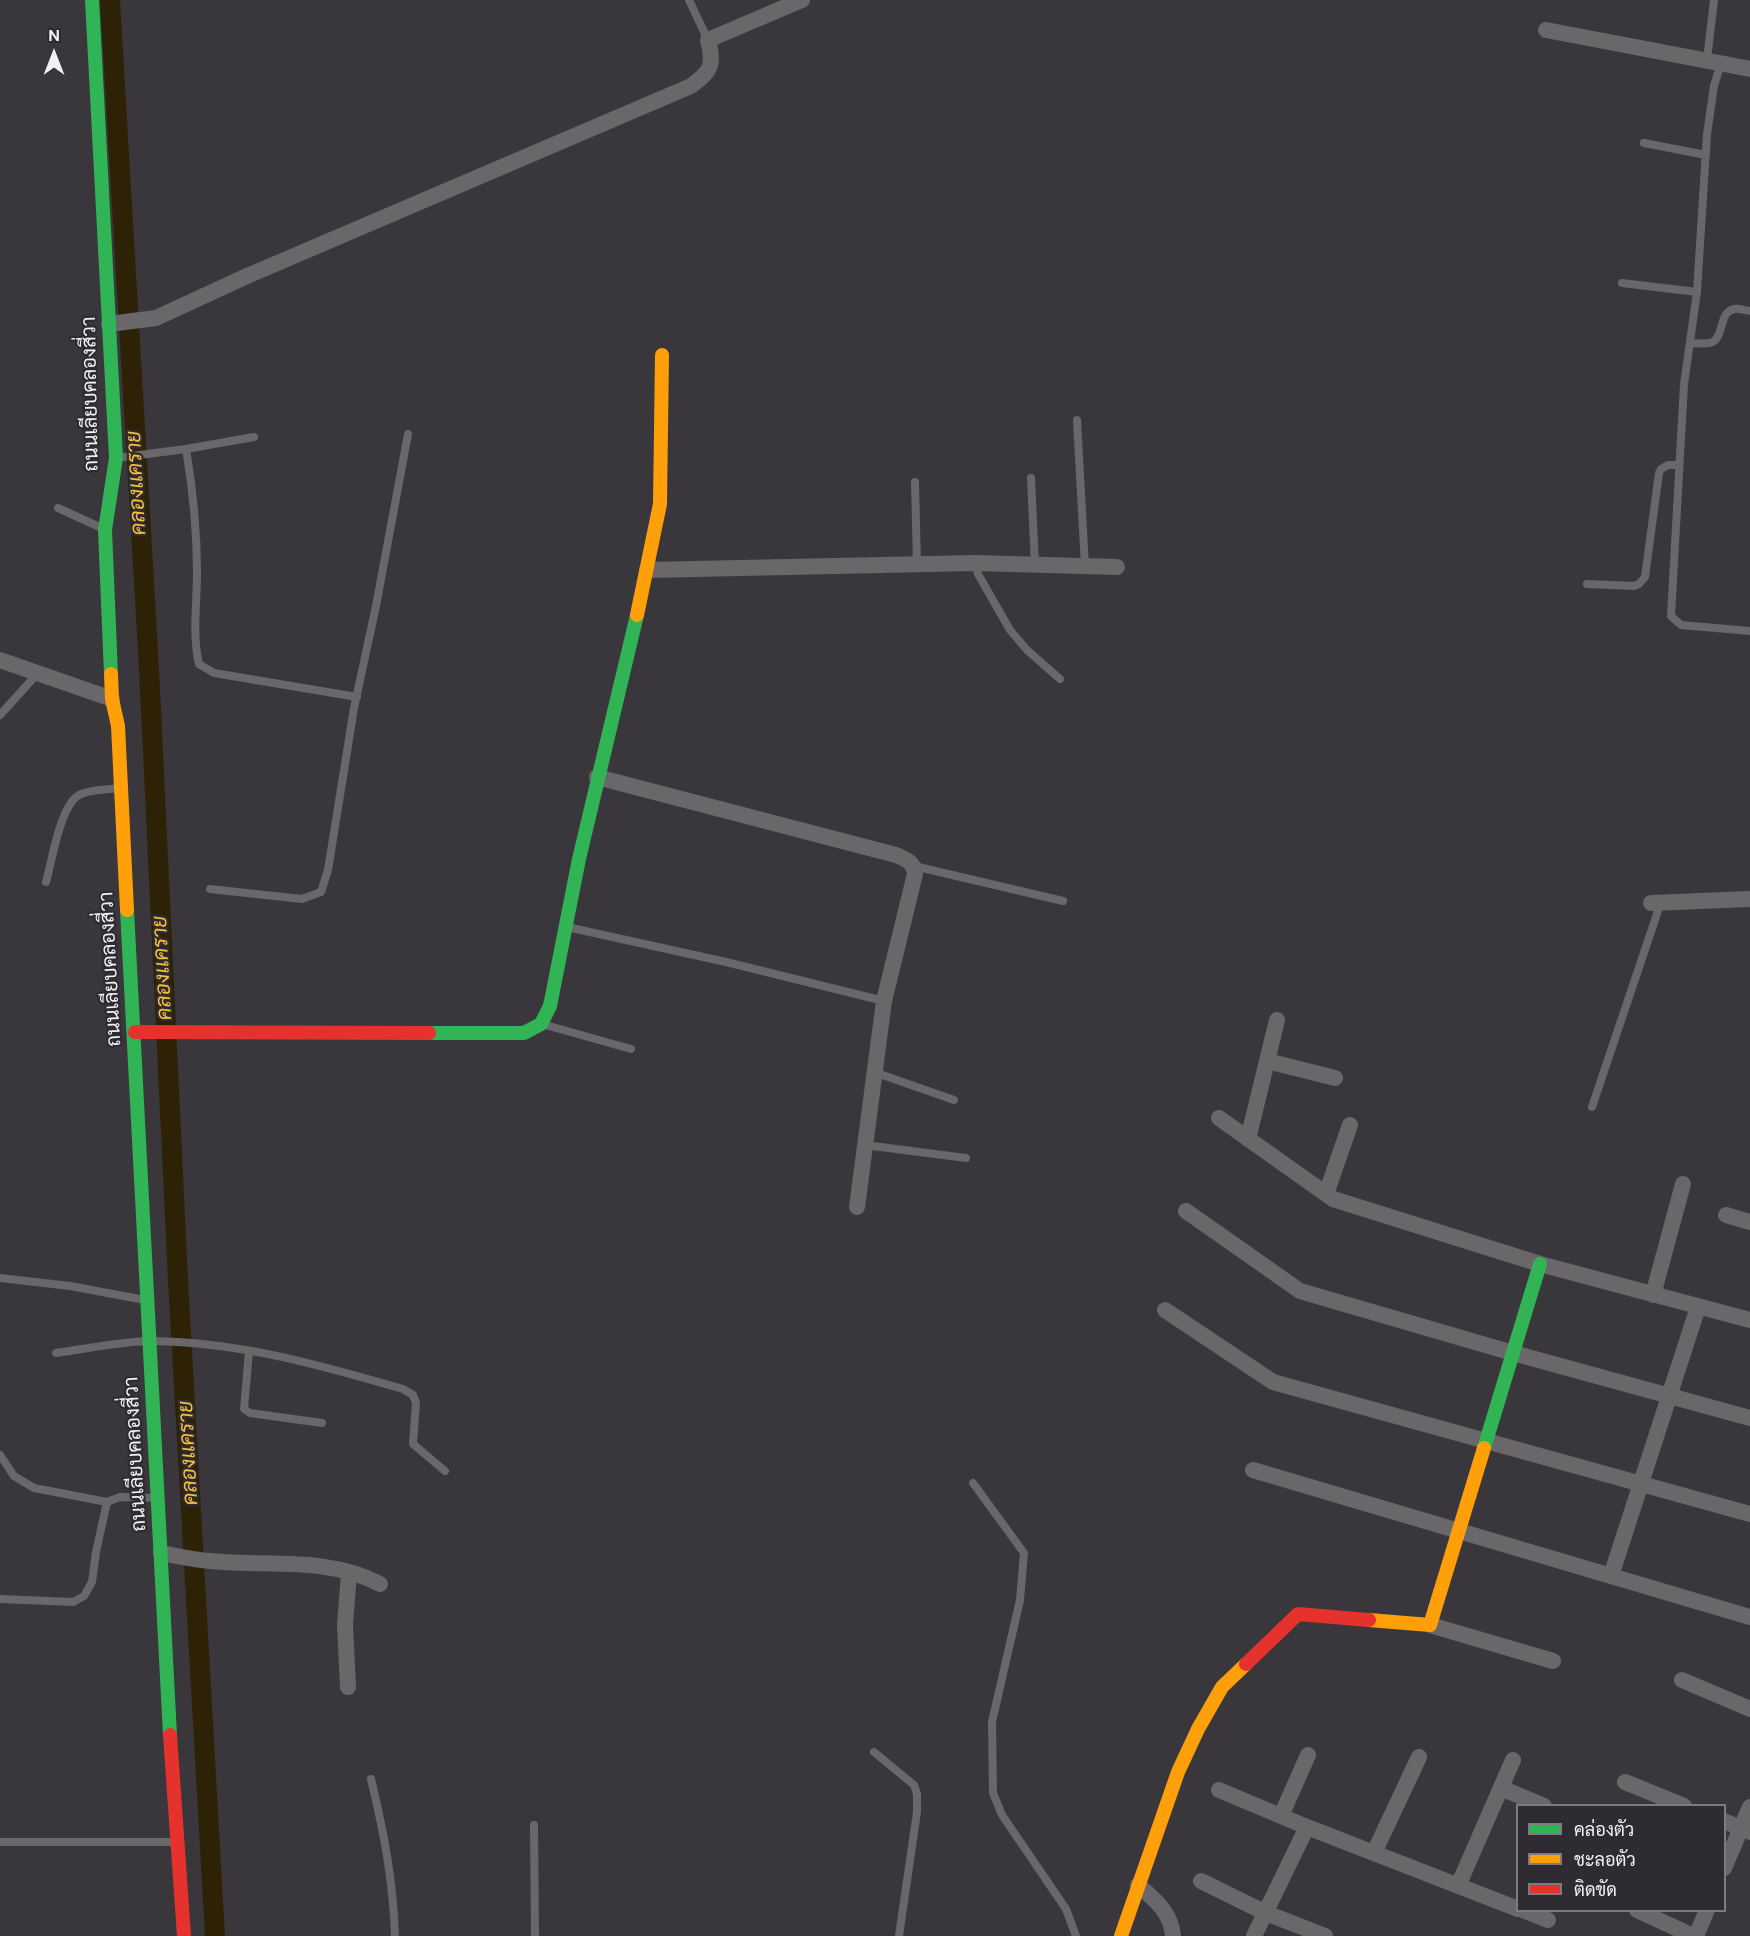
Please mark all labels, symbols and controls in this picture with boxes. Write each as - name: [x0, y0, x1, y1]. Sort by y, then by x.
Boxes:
- north arrow: [24, 24, 84, 84]
- text: N: [48, 25, 60, 46]
- street label: ถนนเลียบคลองสี่วา: [78, 316, 104, 472]
- water label: คลองเเคราย: [122, 430, 152, 536]
- street label: ถนนเลียบคลองสี่วา: [95, 891, 127, 1047]
- water label: คลองเเคราย: [148, 915, 178, 1021]
- street label: ถนนเลียบคลองสี่วา: [120, 1376, 152, 1532]
- water label: คลองเเคราย: [174, 1400, 204, 1506]
- legend: [1516, 1804, 1726, 1912]
- text: คล่องตัว: [1574, 1818, 1634, 1842]
- text: ชะลอตัว: [1574, 1848, 1636, 1872]
- text: ติดขัด: [1574, 1878, 1617, 1902]

